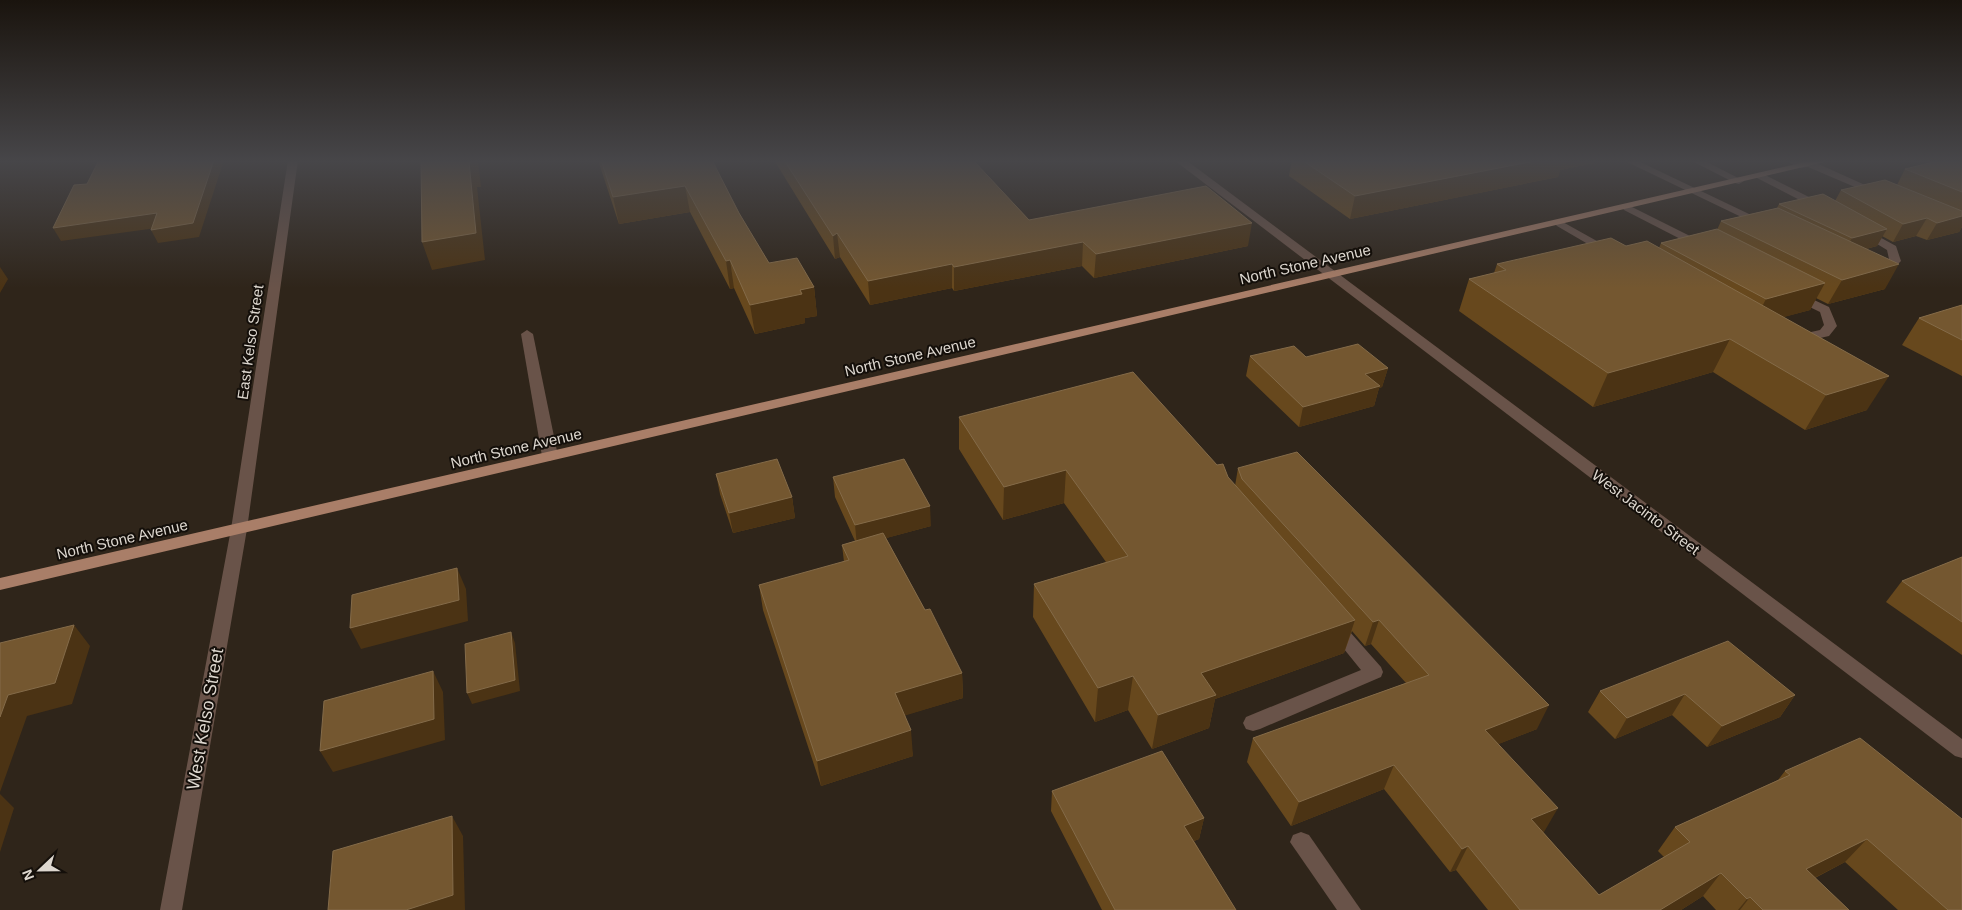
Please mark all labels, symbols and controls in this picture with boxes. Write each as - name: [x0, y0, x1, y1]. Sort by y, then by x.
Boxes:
- street label: North Stone Avenue: [1238, 241, 1372, 287]
- street label: East Kelso Street: [234, 283, 267, 401]
- street label: North Stone Avenue: [843, 333, 977, 379]
- street label: North Stone Avenue: [449, 425, 583, 471]
- street label: West Jacinto Street: [1589, 466, 1704, 558]
- street label: North Stone Avenue: [55, 516, 189, 562]
- street label: West Kelso Street: [183, 646, 227, 792]
- north arrow: [15, 845, 65, 895]
- text: N: [19, 867, 37, 883]

